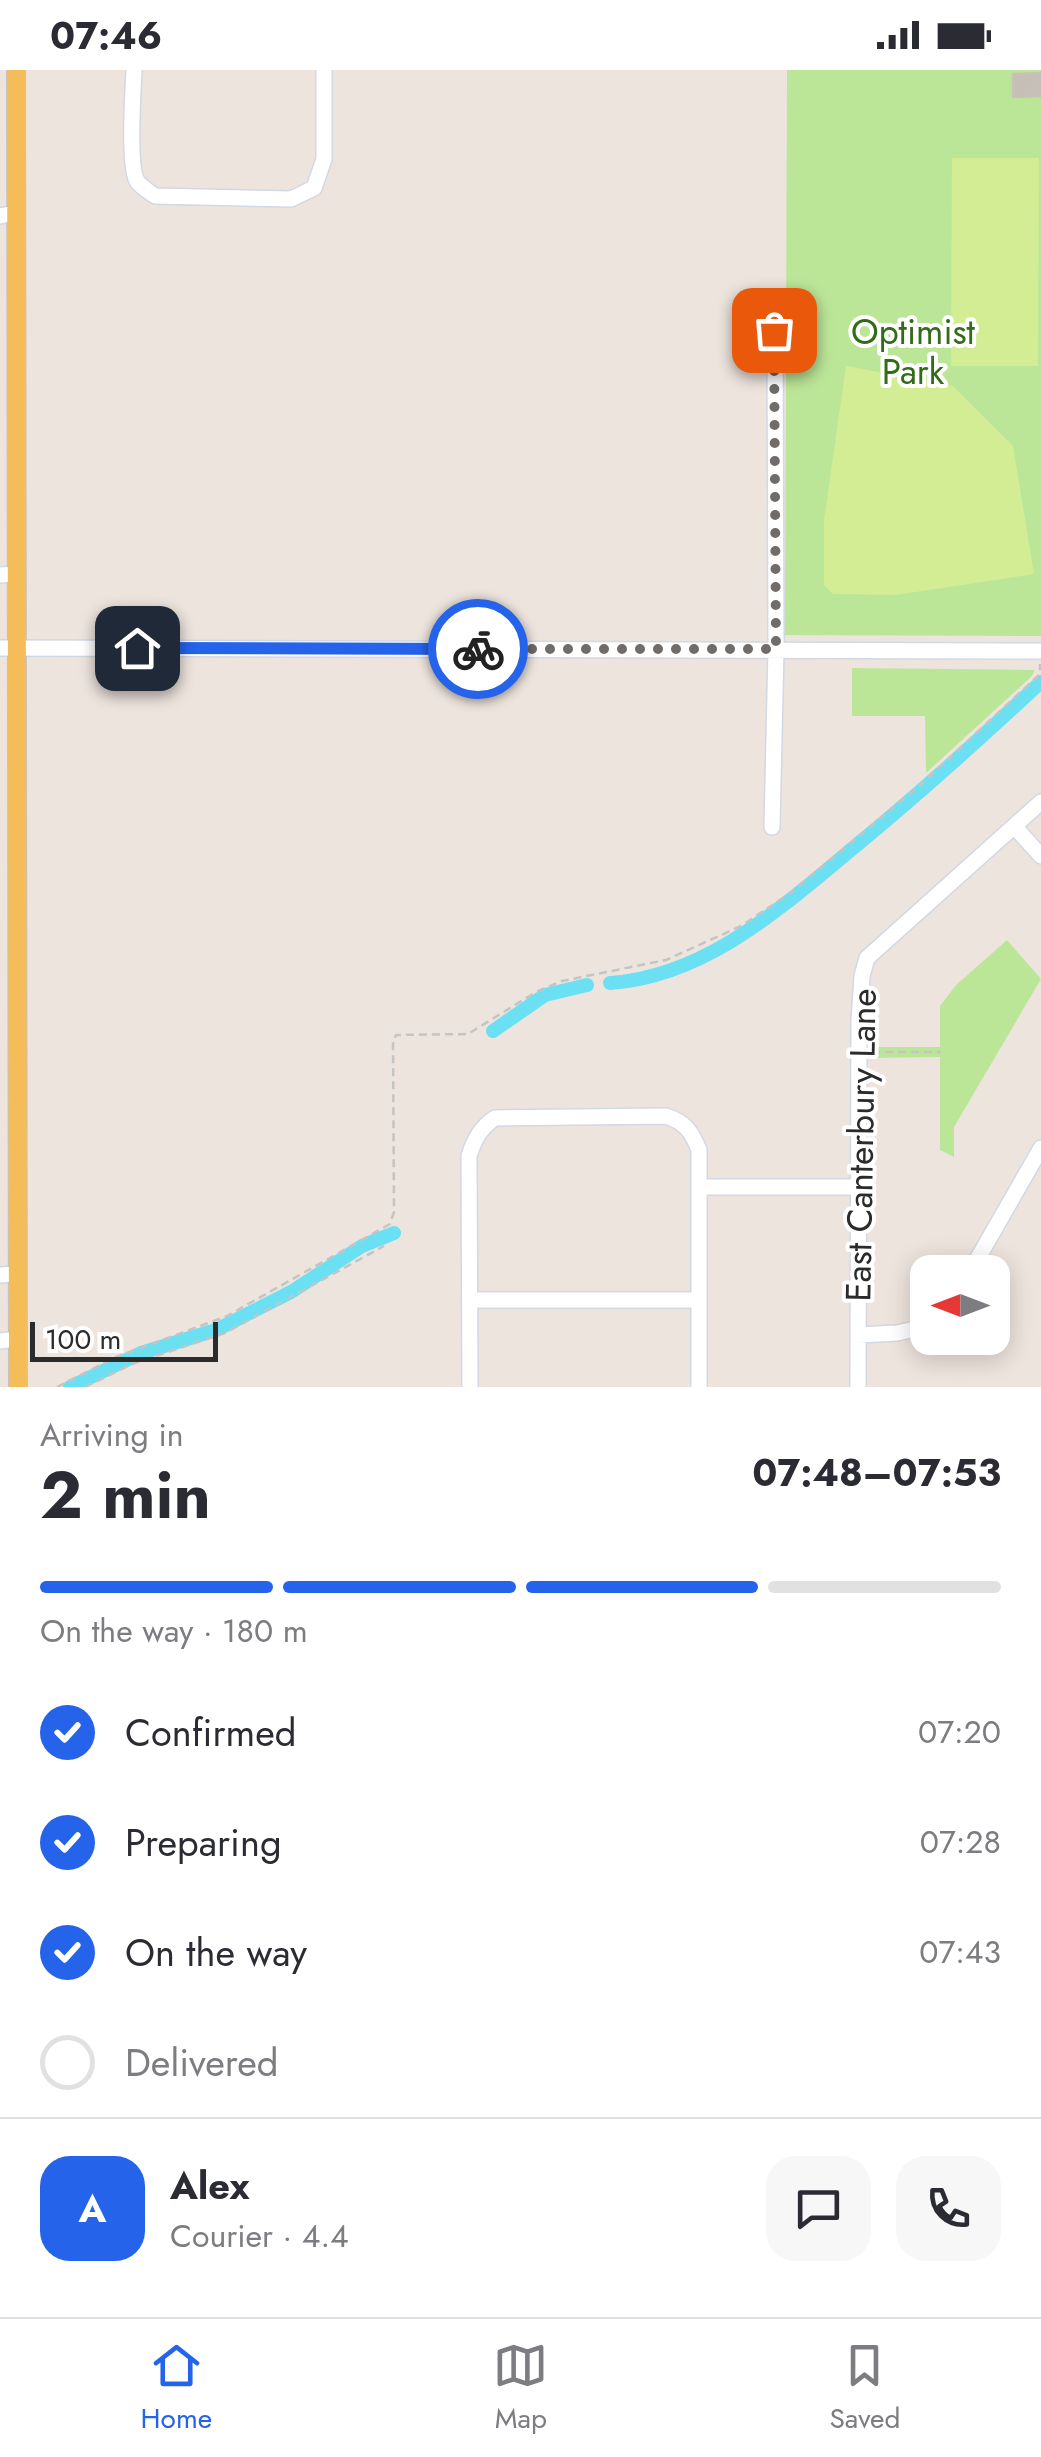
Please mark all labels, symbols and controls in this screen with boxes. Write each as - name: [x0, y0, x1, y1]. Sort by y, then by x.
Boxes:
- text: 07:46: [50, 8, 162, 63]
- pin: [732, 288, 817, 373]
- icon: bag: [747, 303, 802, 358]
- park label: Optimist Park: [851, 307, 976, 397]
- courier: [428, 599, 528, 699]
- pin: [95, 606, 180, 691]
- icon: home: [110, 621, 165, 676]
- icon: bike: [451, 622, 506, 677]
- street label: East Canterbury Lane: [833, 988, 889, 1302]
- north arrow: [910, 1255, 1010, 1355]
- map controls: [910, 1255, 1010, 1355]
- scale bar: [30, 1317, 218, 1362]
- text: 100 m: [45, 1319, 121, 1360]
- text: Arriving in: [40, 1412, 184, 1458]
- text: 07:48–07:53: [752, 1445, 1001, 1500]
- text: 2 min: [40, 1448, 211, 1542]
- text: On the way · 180 m: [40, 1608, 308, 1654]
- icon: check: [40, 1705, 95, 1760]
- text: Confirmed: [125, 1705, 296, 1760]
- text: 07:20: [918, 1709, 1001, 1755]
- icon: check: [40, 1815, 95, 1870]
- text: Preparing: [125, 1815, 282, 1870]
- text: 07:28: [920, 1819, 1001, 1865]
- icon: check: [40, 1925, 95, 1980]
- text: On the way: [125, 1925, 307, 1980]
- text: 07:43: [919, 1929, 1001, 1975]
- text: Delivered: [125, 2035, 278, 2090]
- button: chat: [766, 2156, 871, 2261]
- button: phone: [896, 2156, 1001, 2261]
- text: Alex: [170, 2158, 250, 2213]
- text: A: [79, 2181, 106, 2236]
- text: Courier · 4.4: [170, 2213, 349, 2259]
- tab: Home: [141, 2338, 212, 2439]
- tab: Map: [493, 2338, 548, 2439]
- tab: Saved: [829, 2338, 900, 2439]

